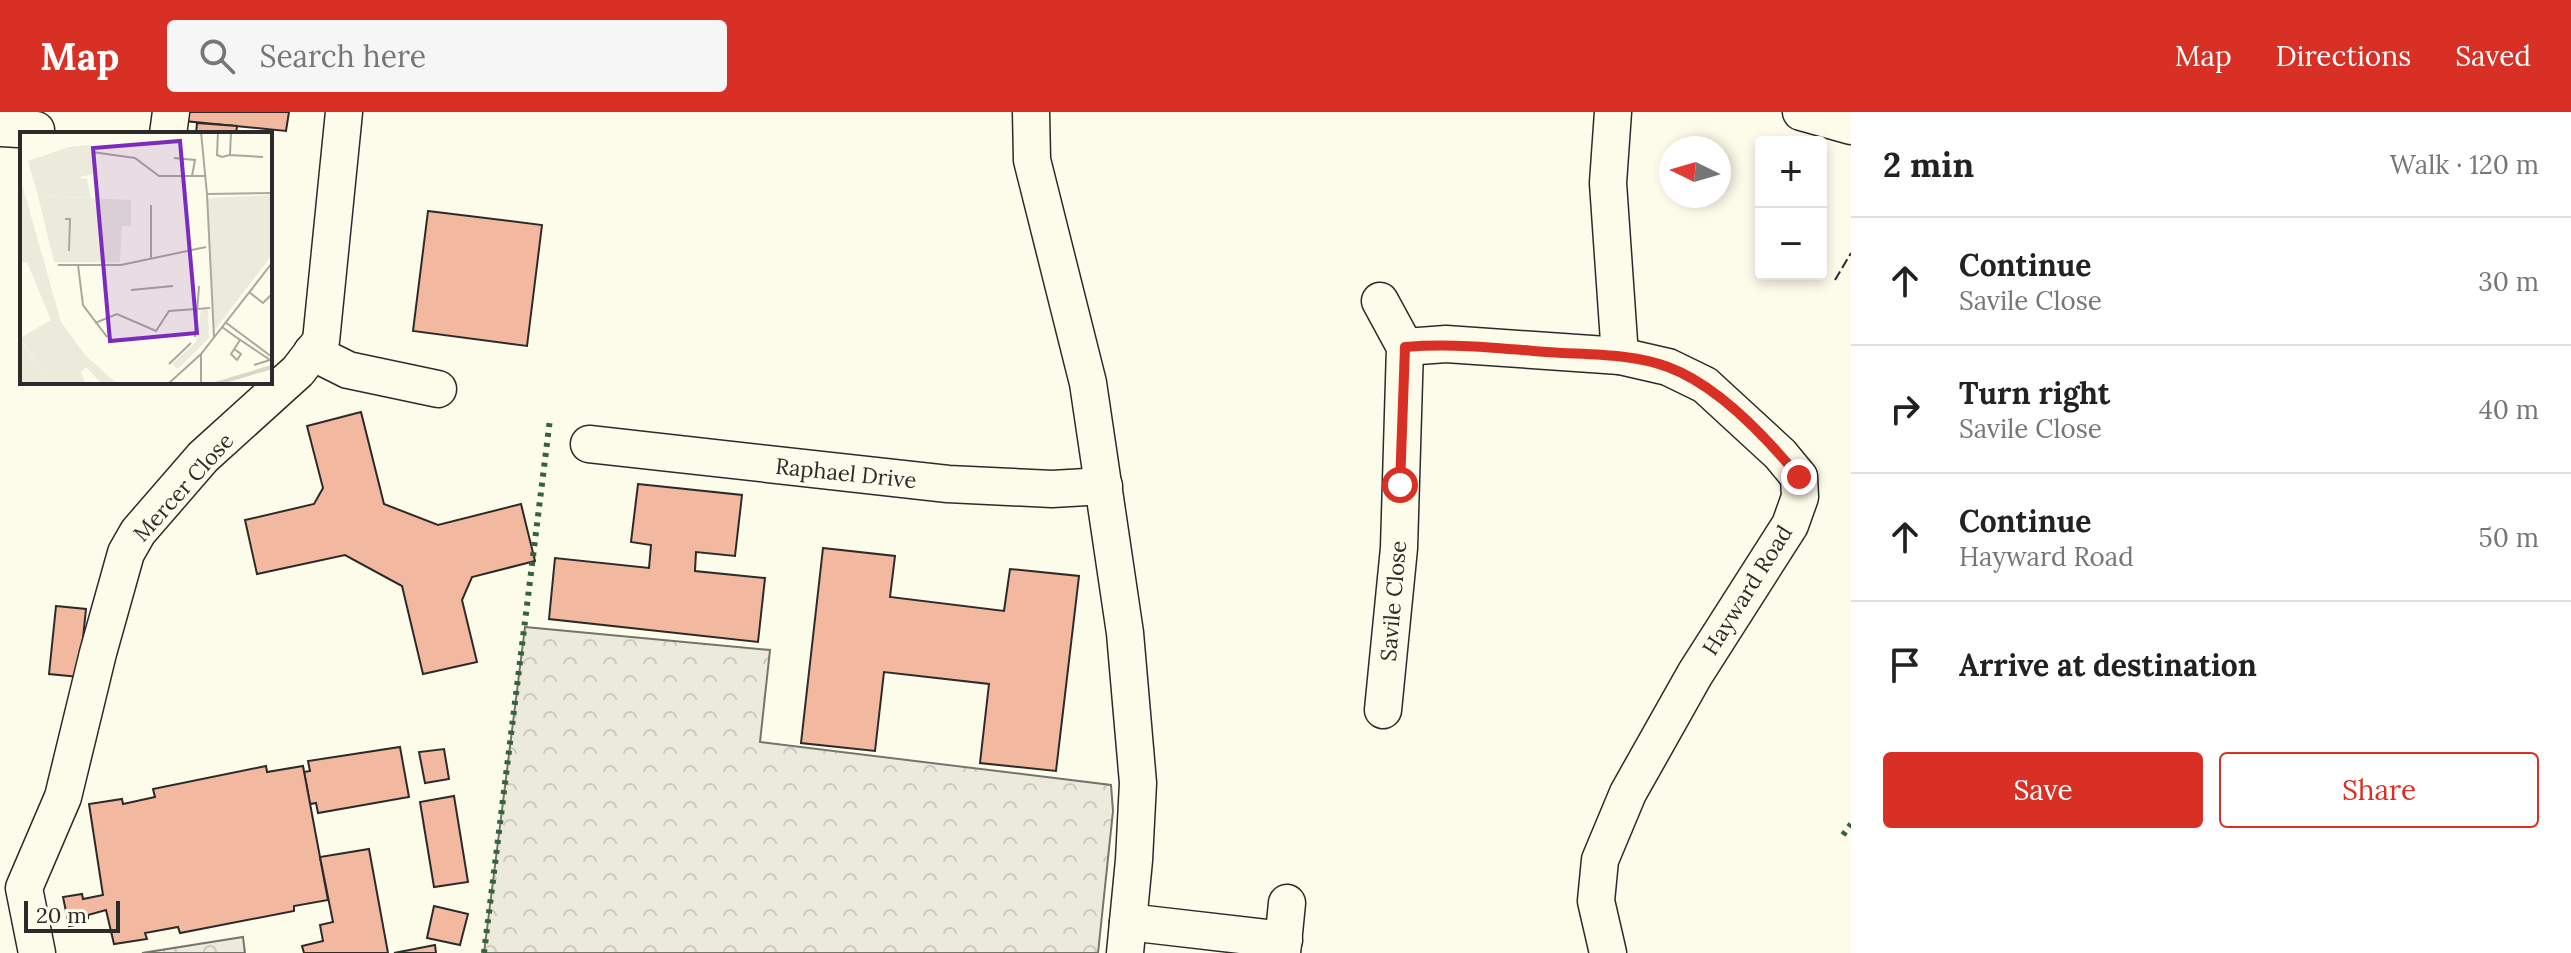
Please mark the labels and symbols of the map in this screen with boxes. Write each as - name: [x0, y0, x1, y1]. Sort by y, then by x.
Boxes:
- inset map: [20, 132, 272, 384]
- north arrow: [1659, 136, 1731, 208]
- street label: Mercer Close: [127, 427, 239, 547]
- street label: Raphael Drive: [774, 452, 918, 494]
- route end: [1781, 459, 1817, 495]
- route start: [1382, 467, 1418, 503]
- street label: Hayward Road: [1696, 520, 1798, 660]
- street label: Savile Close: [1374, 539, 1412, 662]
- scale bar: [24, 897, 120, 933]

